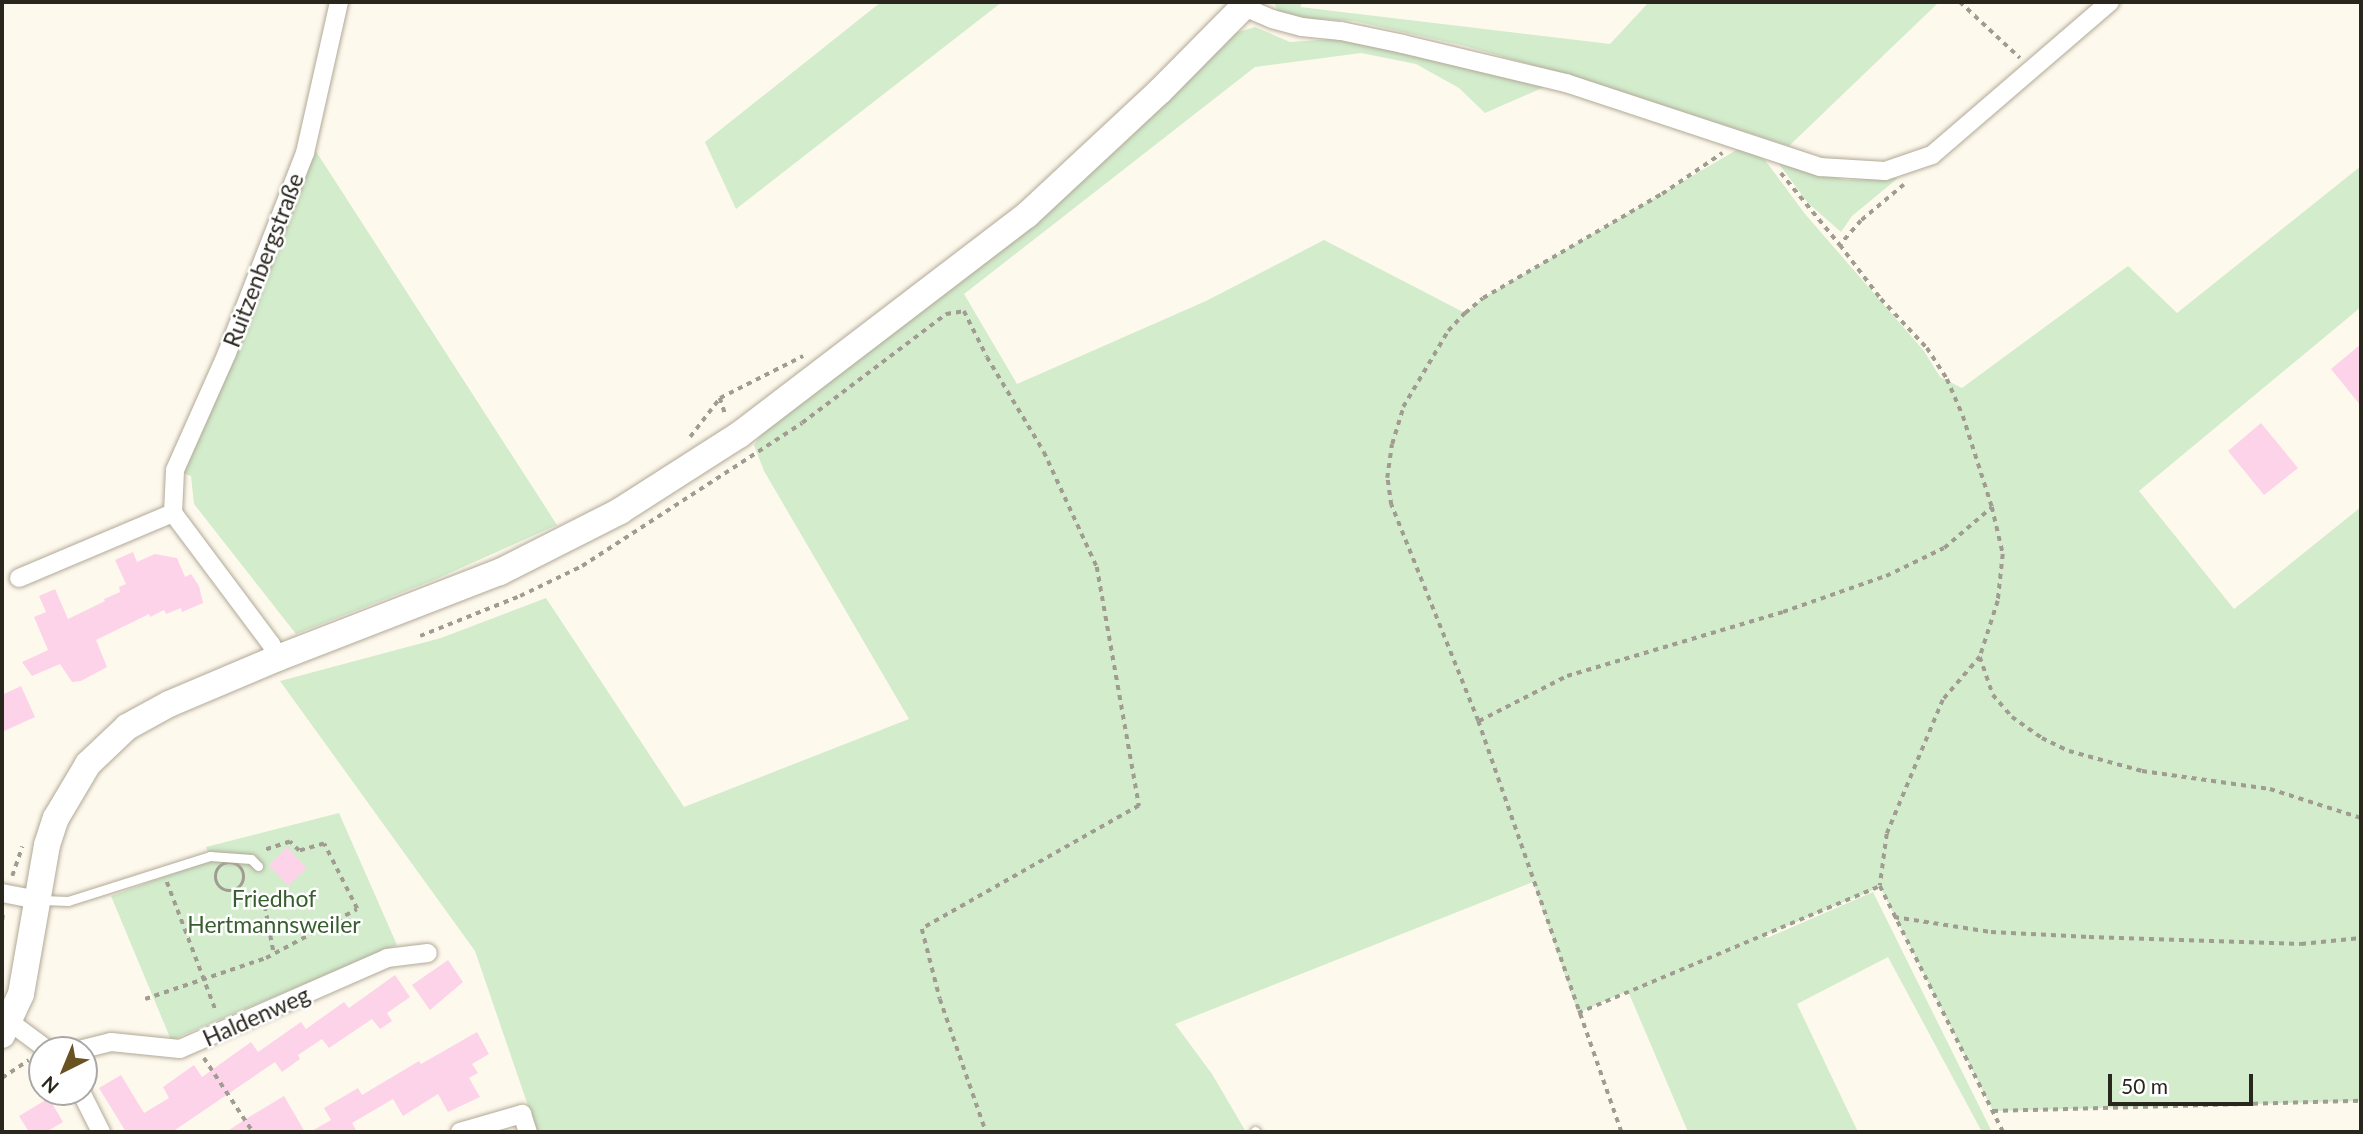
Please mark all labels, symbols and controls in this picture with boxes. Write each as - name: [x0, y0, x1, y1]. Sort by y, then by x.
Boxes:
- street label: Ruitzenbergstraße: [217, 169, 309, 351]
- park label: Friedhof Hertmannsweiler: [187, 884, 361, 938]
- street label: Haldenweg: [198, 980, 314, 1052]
- north arrow: [28, 1036, 98, 1106]
- scale bar: [2111, 1060, 2256, 1104]
- text: N: [37, 1072, 63, 1099]
- text: 50 m: [2121, 1073, 2168, 1098]

